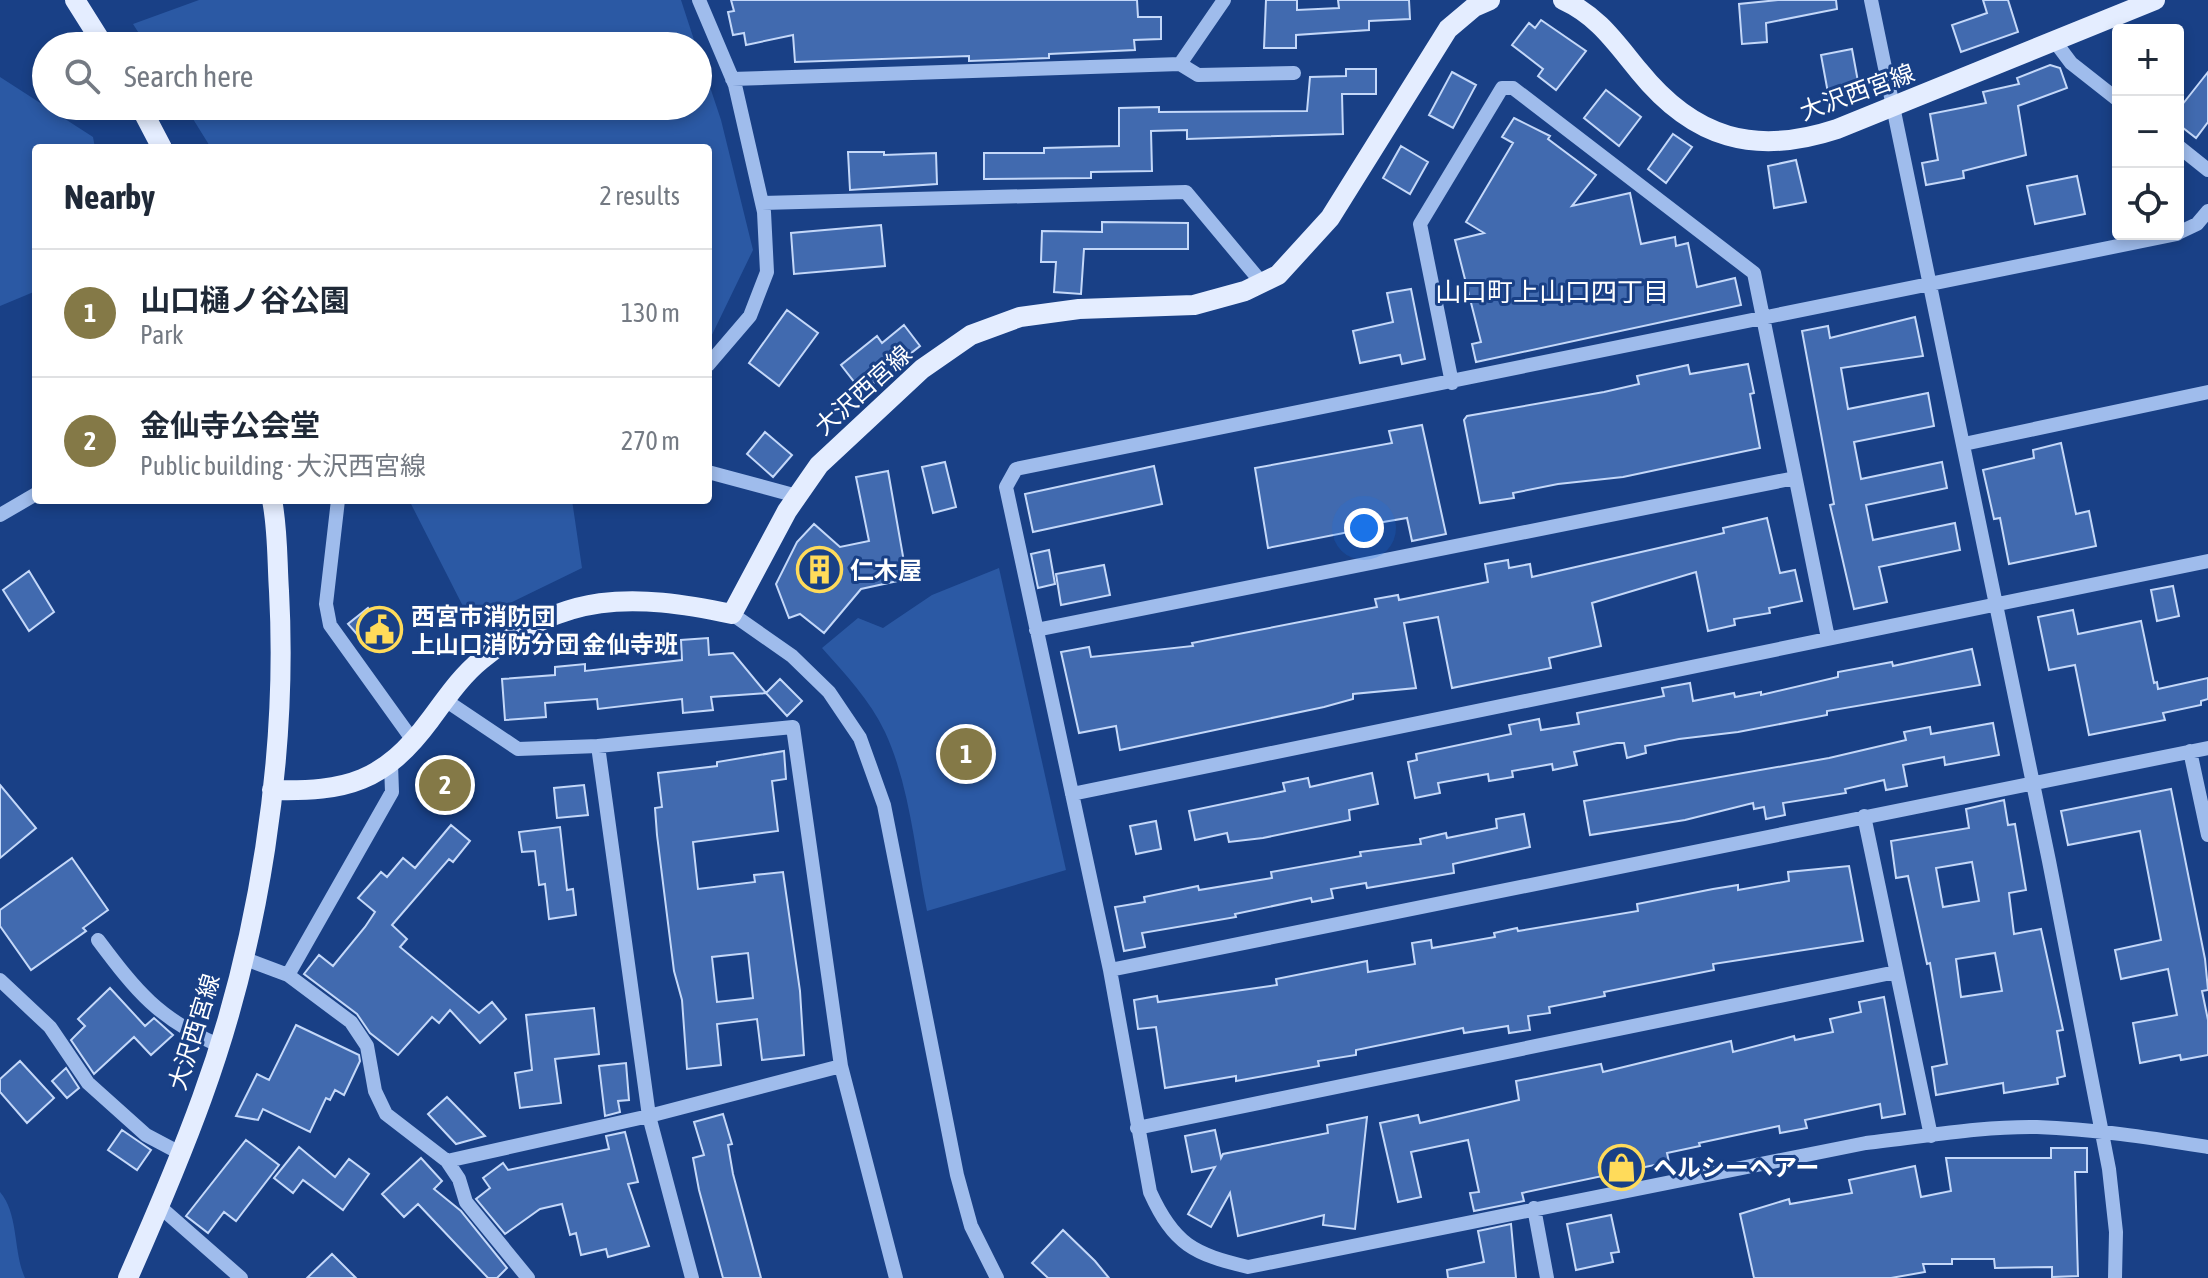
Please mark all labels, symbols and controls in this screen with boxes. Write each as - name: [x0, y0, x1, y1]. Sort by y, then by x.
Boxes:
- map controls: [2112, 24, 2184, 240]
- button: +: [2112, 24, 2184, 96]
- search box: [32, 32, 712, 120]
- icon: search: [60, 54, 104, 98]
- text: Search here: [124, 59, 253, 93]
- street label: 大沢西宮線: [1796, 59, 1918, 125]
- button: −: [2112, 96, 2184, 168]
- button: locate: [2112, 168, 2184, 240]
- text: Nearby: [64, 177, 155, 216]
- text: 2 results: [599, 181, 680, 211]
- district label: 山口町上山口四丁目: [1435, 277, 1669, 307]
- text: 山口樋ノ谷公園: [140, 283, 350, 317]
- text: 1: [84, 298, 96, 328]
- text: 130 m: [621, 298, 680, 328]
- text: Park: [140, 320, 183, 350]
- street label: 大沢西宮線: [809, 340, 917, 440]
- text: 金仙寺公会堂: [140, 408, 320, 442]
- text: 2: [84, 426, 96, 456]
- text: 270 m: [621, 426, 680, 456]
- text: Public building · 大沢西宮線: [140, 451, 426, 481]
- your location: [1344, 508, 1384, 548]
- building icon: 仁木屋: [795, 546, 843, 594]
- place label: 仁木屋: [850, 557, 922, 584]
- place label: 西宮市消防団 上山口消防分団 金仙寺班: [411, 603, 678, 658]
- public building icon: 西宮市消防団 上山口消防分団 金仙寺班: [356, 606, 404, 654]
- pin: 1: [940, 724, 992, 784]
- pin: 2: [419, 755, 471, 815]
- street label: 大沢西宮線: [164, 971, 224, 1093]
- shop icon: ヘルシーヘアー: [1598, 1143, 1646, 1191]
- place label: ヘルシーヘアー: [1653, 1154, 1820, 1181]

